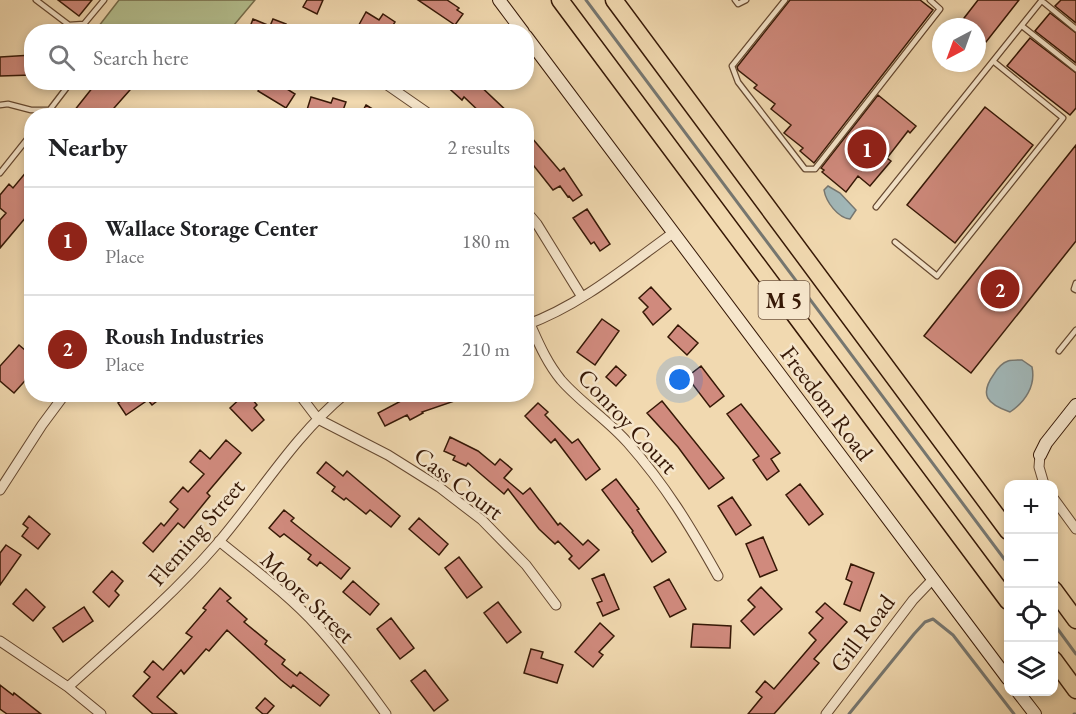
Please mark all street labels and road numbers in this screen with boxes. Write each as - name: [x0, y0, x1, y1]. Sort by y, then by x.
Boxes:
- road number: M 5: [758, 281, 810, 319]
- street label: Freedom Road: [774, 339, 881, 467]
- street label: Conroy Court: [571, 362, 685, 481]
- street label: Cass Court: [408, 439, 510, 527]
- street label: Fleming Street: [141, 471, 251, 592]
- street label: Moore Street: [254, 544, 362, 650]
- street label: Gill Road: [823, 587, 902, 678]

